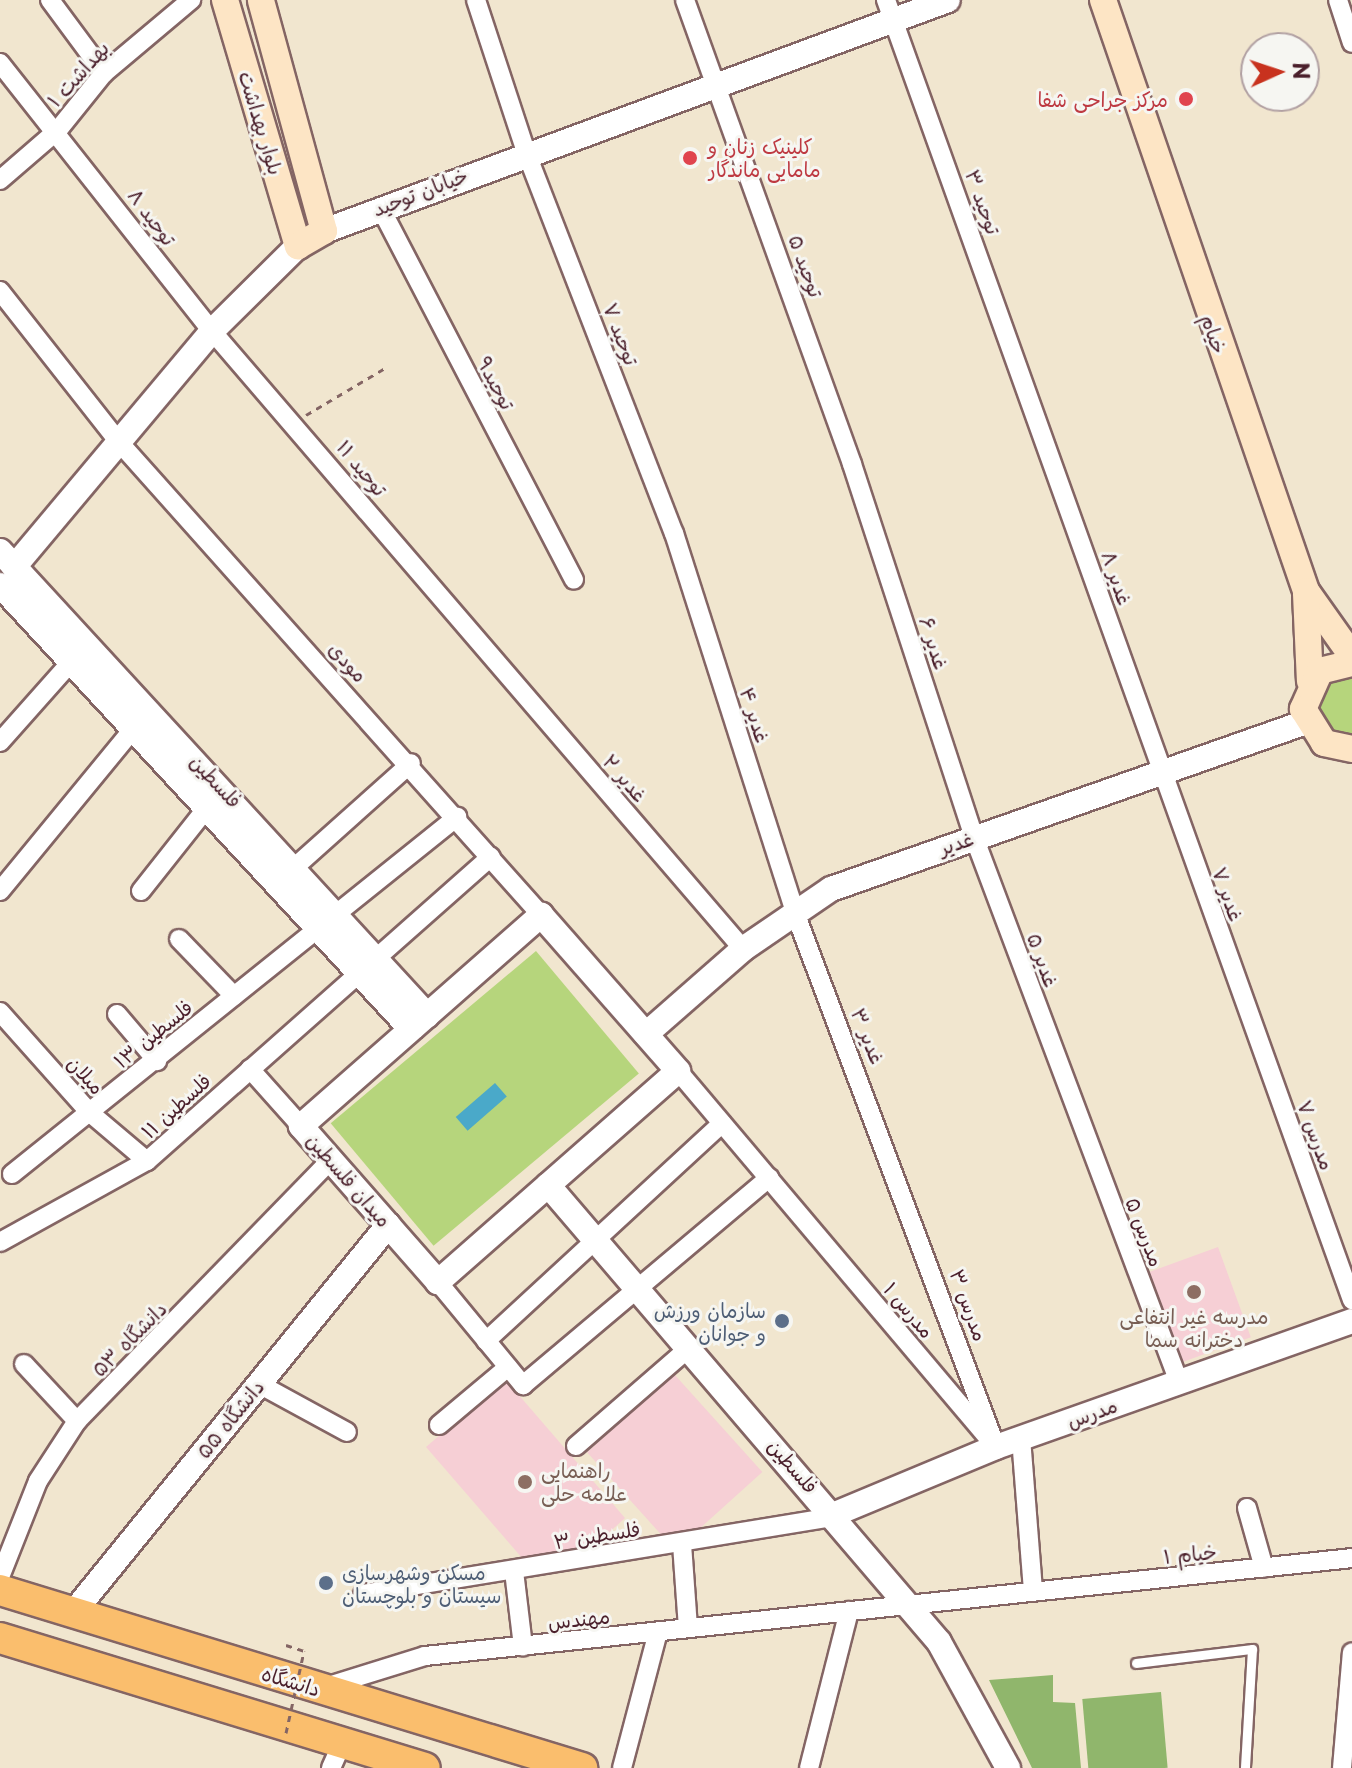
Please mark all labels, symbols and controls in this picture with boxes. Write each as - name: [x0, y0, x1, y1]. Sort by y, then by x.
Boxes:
- north arrow: [1240, 32, 1320, 112]
- street label: بهداشت ۱: [42, 36, 114, 112]
- text: N: [1286, 61, 1319, 80]
- street label: بلوار بهداشت: [234, 68, 288, 178]
- place label: مرکز جراحی شفا: [1037, 87, 1168, 111]
- marker: مرکز جراحی شفا: [1175, 88, 1197, 110]
- place label: کلینیک زنان و مامایی ماندگار: [708, 134, 821, 181]
- marker: کلینیک زنان و مامایی ماندگار: [679, 147, 701, 169]
- street label: خیابان توحید: [369, 163, 471, 221]
- street label: توحید ۳: [960, 166, 1006, 238]
- street label: توحید ۸: [123, 184, 181, 250]
- street label: توحید ۵: [784, 232, 828, 300]
- street label: توحید ۷: [598, 299, 644, 369]
- street label: خیام: [1196, 311, 1232, 357]
- street label: توحید۹: [472, 352, 520, 414]
- street label: توحید ۱۱: [332, 435, 392, 501]
- street label: غدیر ۸: [1097, 548, 1137, 608]
- street label: غدیر ۶: [914, 614, 954, 672]
- street label: مودی: [324, 637, 372, 687]
- street label: غدیر ۴: [735, 684, 775, 746]
- street label: فلسطین: [185, 749, 247, 813]
- street label: غدیر ۲: [598, 749, 652, 807]
- street label: غدیر: [936, 826, 976, 860]
- street label: غدیر ۷: [1207, 864, 1249, 924]
- street label: غدیر ۵: [1022, 930, 1064, 990]
- street label: فلسطین ۱۳: [109, 995, 197, 1073]
- street label: غدیر ۳: [846, 1005, 890, 1067]
- street label: میلان: [63, 1051, 109, 1099]
- street label: فلسطین ۱۱: [136, 1069, 216, 1143]
- street label: مدرس ۷: [1292, 1097, 1340, 1173]
- street label: میدان فلسطین: [302, 1128, 396, 1232]
- street label: مدرس ۵: [1121, 1194, 1169, 1270]
- street label: مدرس ۳: [945, 1266, 993, 1344]
- street label: مدرس ۱: [879, 1277, 939, 1343]
- marker: مدرسه غیر انتفاعی دخترانه سما: [1185, 1283, 1203, 1301]
- street label: دانشگاه ۵۳: [87, 1297, 171, 1381]
- place label: سازمان ورزش و جوانان: [654, 1298, 766, 1345]
- place label: مدرسه غیر انتفاعی دخترانه سما: [1120, 1304, 1268, 1351]
- marker: سازمان ورزش و جوانان: [773, 1312, 791, 1330]
- street label: دانشگاه ۵۵: [191, 1375, 269, 1463]
- street label: مدرس: [1063, 1393, 1121, 1433]
- street label: فلسطین: [763, 1434, 823, 1498]
- place label: راهنمایی علامه حلی: [541, 1458, 628, 1505]
- marker: راهنمایی علامه حلی: [516, 1473, 534, 1491]
- street label: فلسطین ۳: [552, 1516, 642, 1554]
- street label: خیام ۱: [1162, 1539, 1218, 1569]
- place label: مسکن وشهرسازی سیستان و بلوچستان: [342, 1560, 501, 1607]
- marker: مسکن وشهرسازی سیستان و بلوچستان: [317, 1574, 335, 1592]
- street label: مهندس: [547, 1604, 611, 1634]
- street label: دانشگاه: [259, 1661, 323, 1701]

